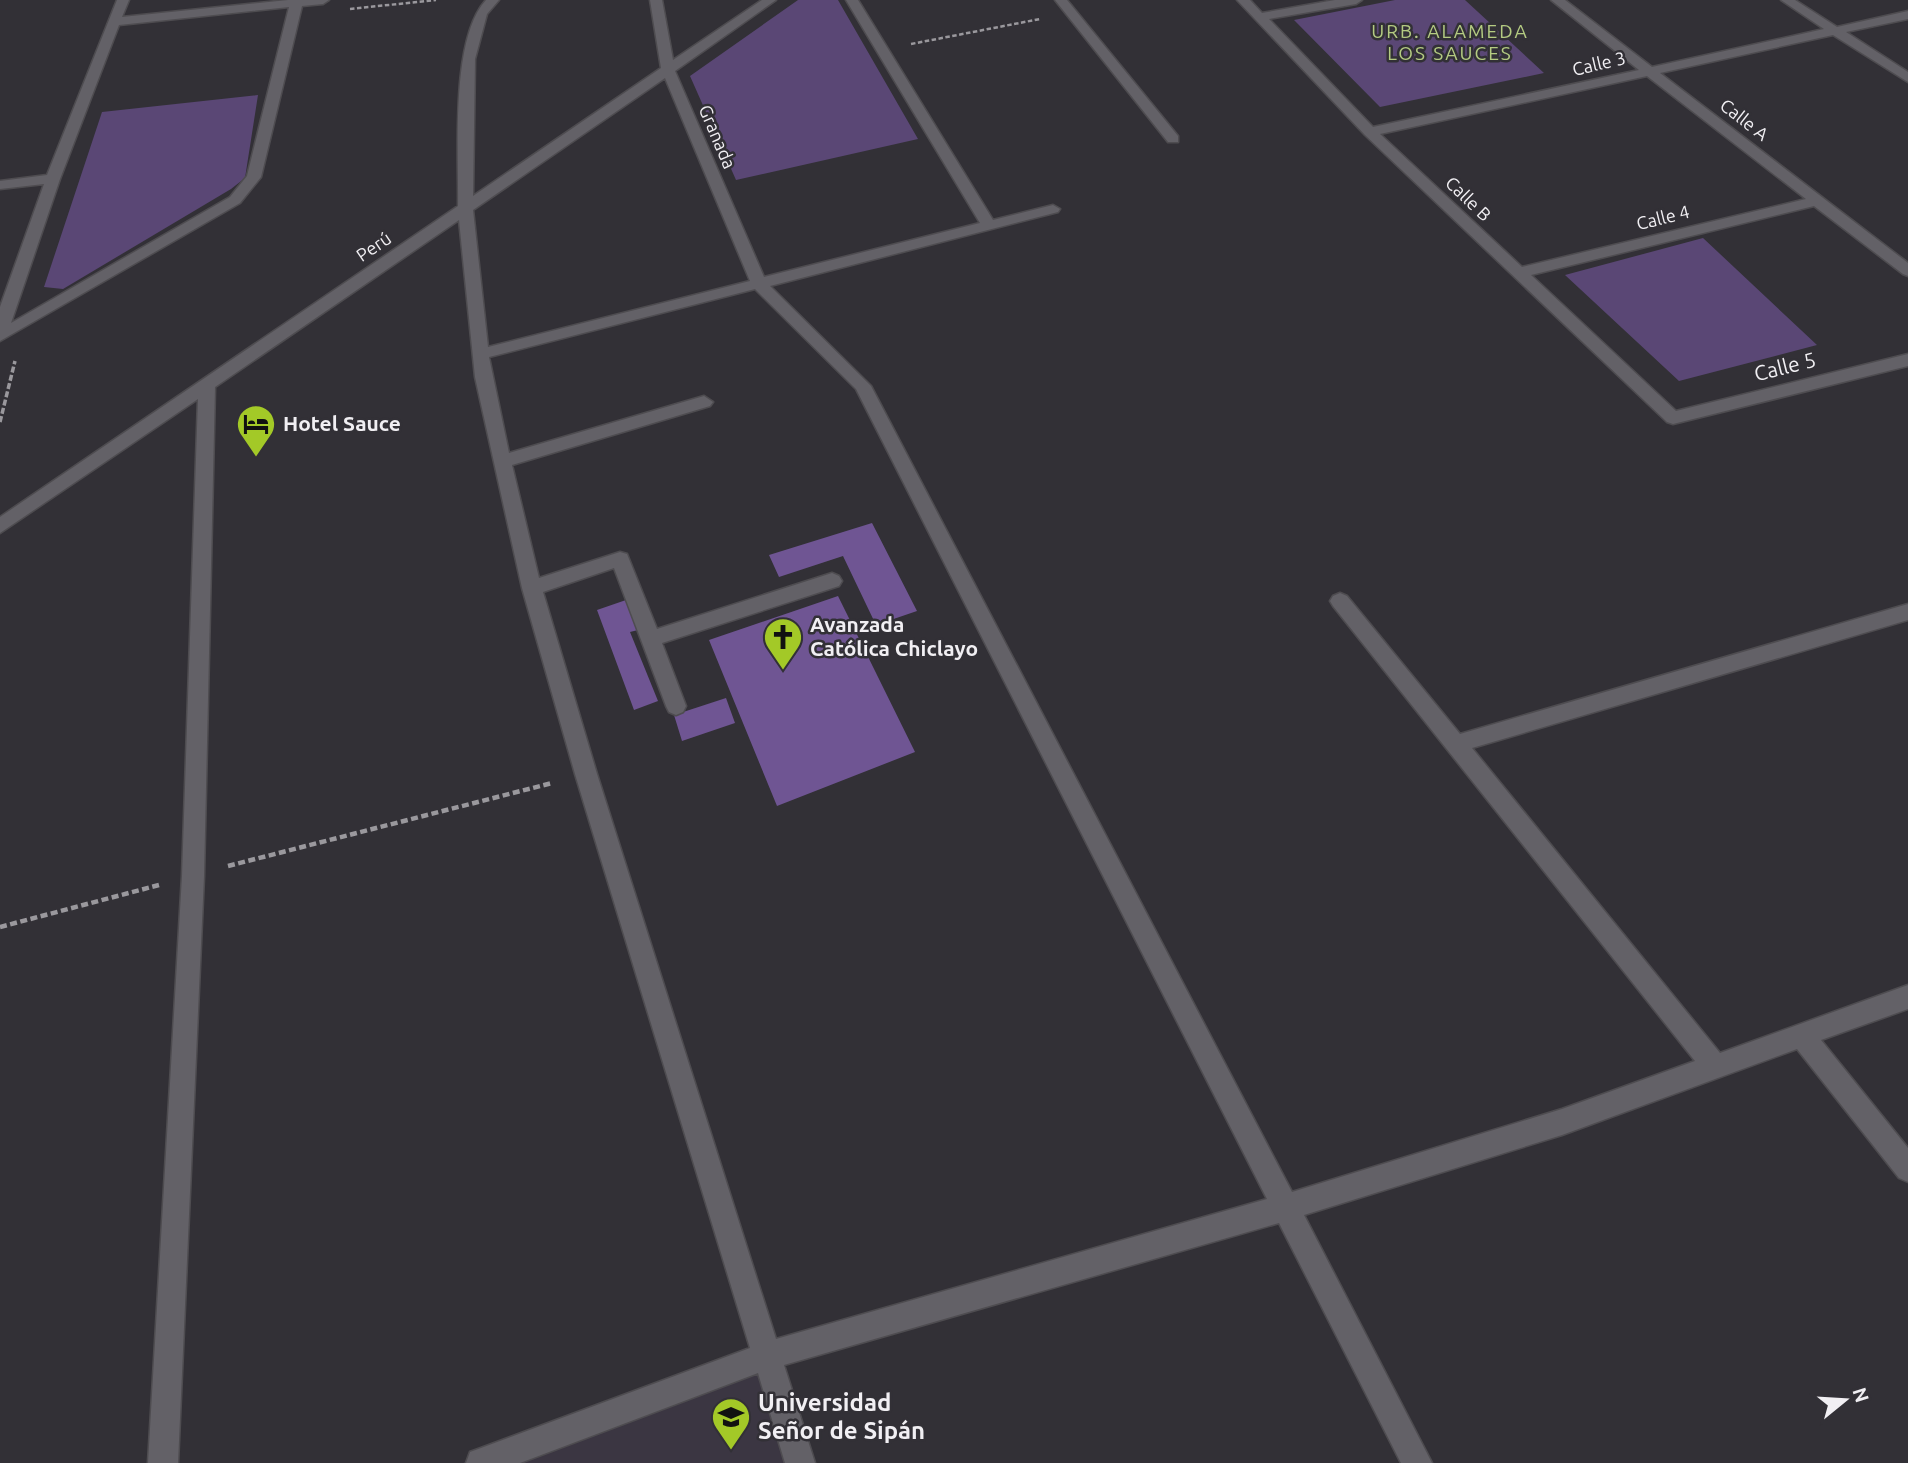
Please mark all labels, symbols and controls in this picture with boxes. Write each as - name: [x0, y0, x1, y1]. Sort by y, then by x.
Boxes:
- district label: URB. ALAMEDA LOS SAUCES: [1371, 20, 1529, 64]
- street label: Calle 3: [1570, 47, 1627, 79]
- street label: Calle A: [1717, 94, 1773, 144]
- street label: Granada: [696, 102, 740, 171]
- street label: Calle B: [1442, 172, 1496, 225]
- street label: Calle 4: [1634, 201, 1691, 233]
- street label: Perú: [352, 227, 395, 265]
- street label: Calle 5: [1751, 347, 1818, 385]
- hotel icon: Hotel Sauce: [235, 403, 277, 458]
- place label: Hotel Sauce: [283, 411, 401, 435]
- place label: Avanzada Católica Chiclayo: [810, 612, 978, 660]
- church icon: Avanzada Católica Chiclayo: [762, 616, 804, 671]
- north arrow: [1810, 1365, 1880, 1435]
- text: N: [1849, 1385, 1874, 1405]
- place label: Universidad Señor de Sipán: [758, 1389, 925, 1444]
- school or university icon: Universidad Señor de Sipán: [710, 1396, 752, 1451]

